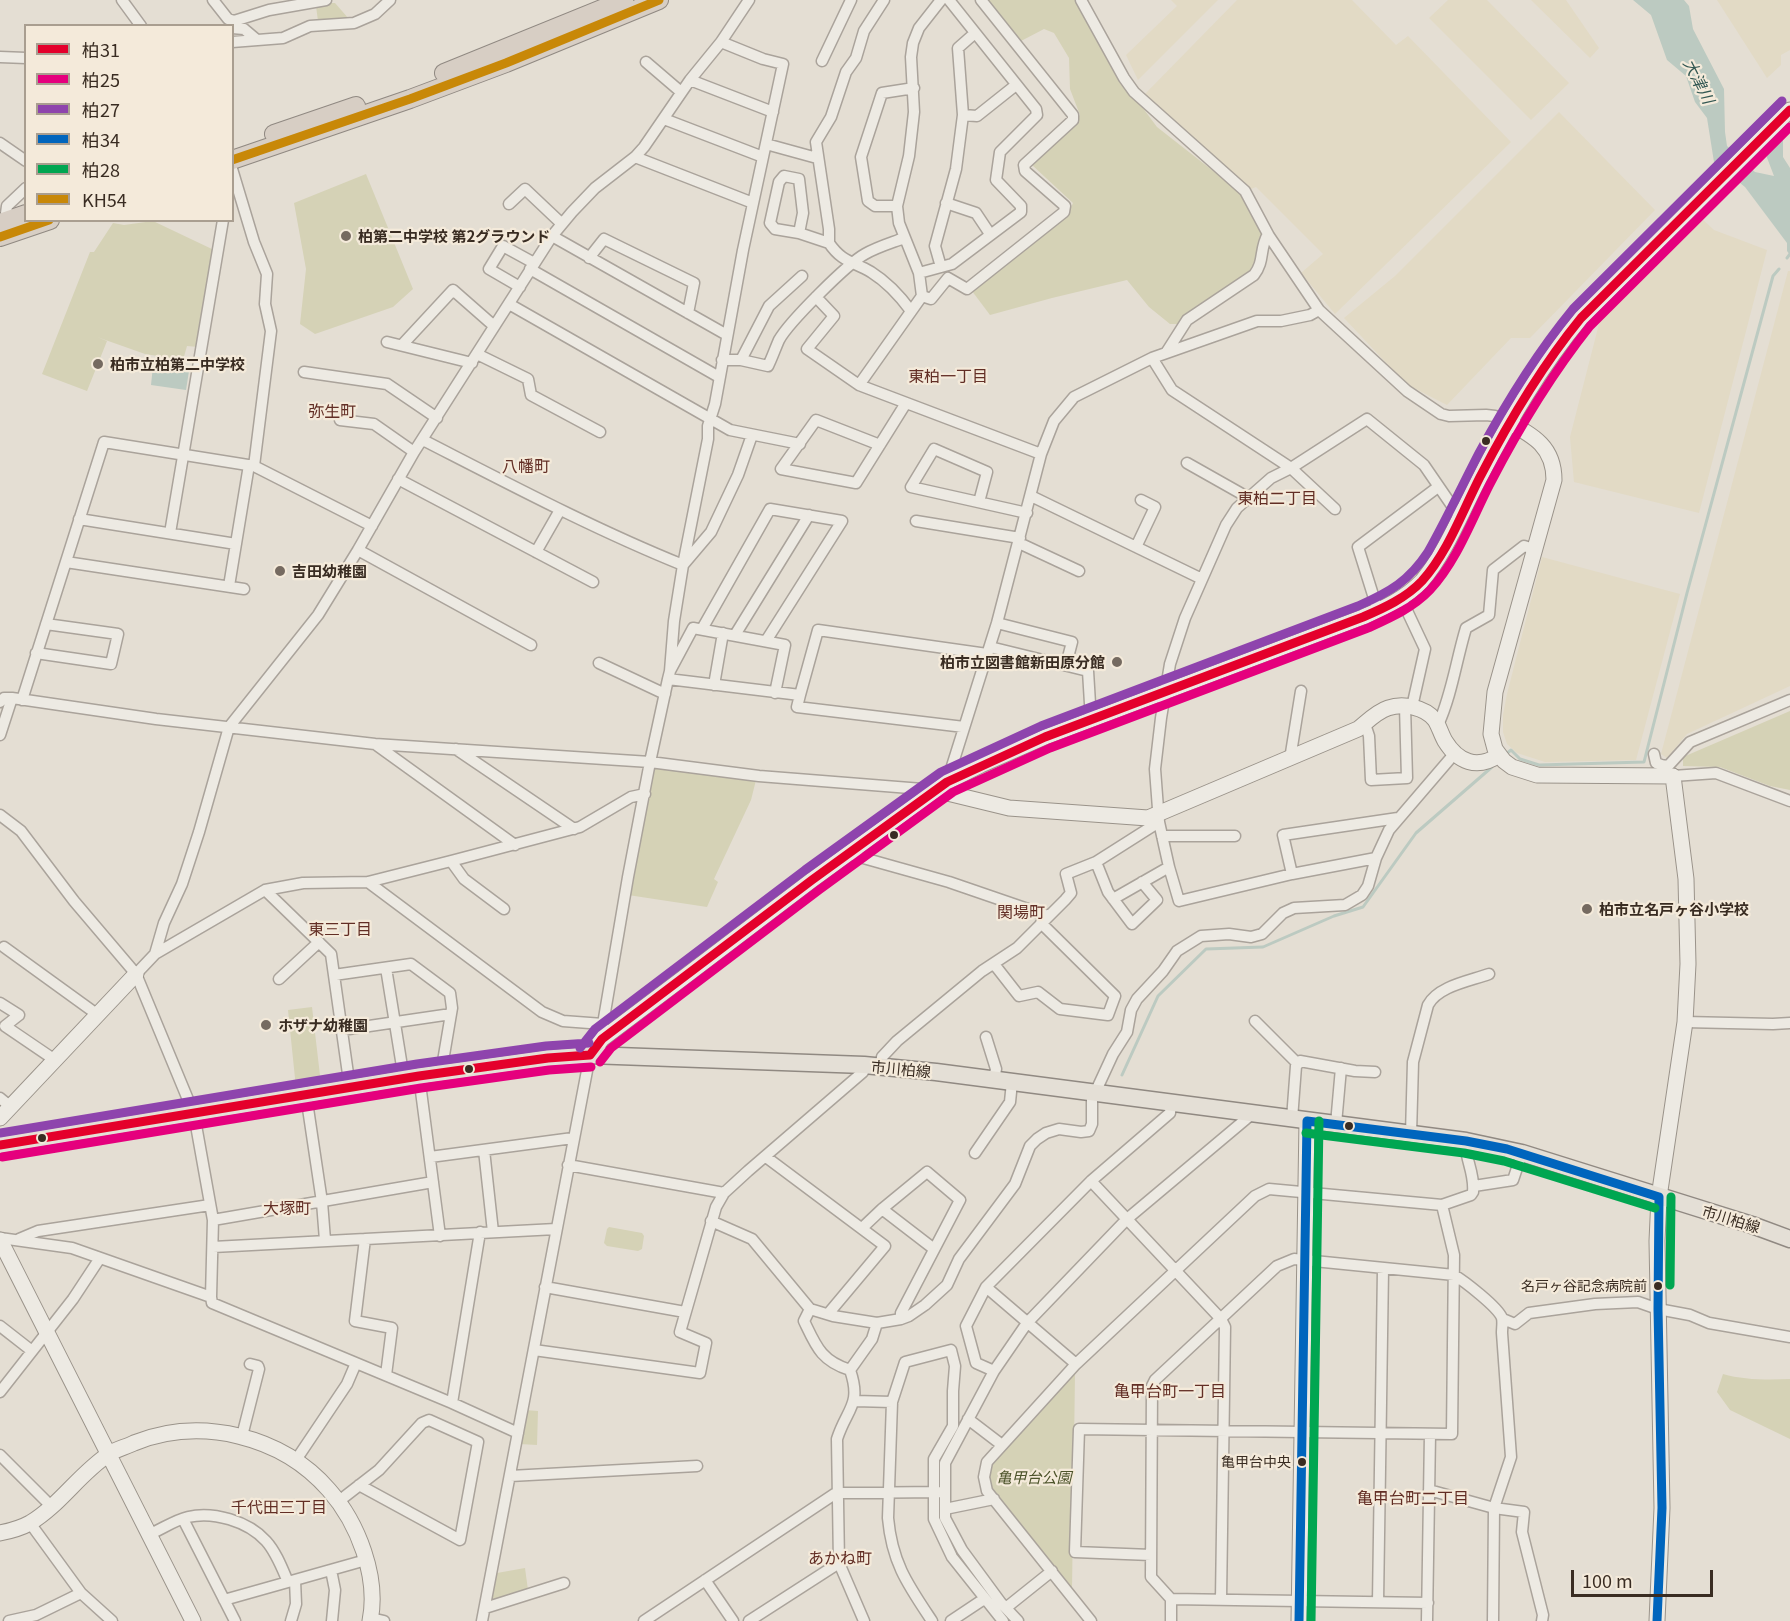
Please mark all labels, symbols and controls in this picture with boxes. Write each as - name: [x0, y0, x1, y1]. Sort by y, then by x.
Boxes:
- legend: [24, 24, 234, 222]
- text: 柏31: [82, 36, 120, 62]
- water label: 大津川: [1680, 55, 1718, 107]
- text: 柏25: [82, 66, 120, 92]
- text: 柏27: [82, 96, 120, 122]
- text: 柏34: [82, 126, 120, 152]
- text: 柏28: [82, 156, 120, 182]
- text: KH54: [82, 186, 127, 212]
- place label: 柏第二中学校 第2グラウンド: [358, 227, 550, 245]
- marker: 柏第二中学校 第2グラウンド: [339, 229, 353, 243]
- place label: 柏市立柏第二中学校: [110, 355, 245, 373]
- marker: 柏市立柏第二中学校: [91, 357, 105, 371]
- district label: 東柏一丁目: [908, 366, 988, 386]
- district label: 弥生町: [308, 401, 356, 421]
- unlabelled marker: [1480, 435, 1492, 447]
- district label: 八幡町: [502, 456, 550, 476]
- district label: 東柏二丁目: [1237, 488, 1317, 508]
- place label: 吉田幼稚園: [292, 562, 367, 580]
- marker: 吉田幼稚園: [273, 564, 287, 578]
- place label: 柏市立図書館新田原分館: [940, 653, 1105, 671]
- marker: 柏市立図書館新田原分館: [1110, 655, 1124, 669]
- unlabelled marker: [888, 829, 900, 841]
- place label: 柏市立名戸ヶ谷小学校: [1599, 900, 1749, 918]
- district label: 関場町: [997, 902, 1045, 922]
- marker: 柏市立名戸ヶ谷小学校: [1580, 902, 1594, 916]
- district label: 東三丁目: [308, 919, 372, 939]
- place label: ホザナ幼稚園: [278, 1016, 368, 1034]
- marker: ホザナ幼稚園: [259, 1018, 273, 1032]
- street label: 市川柏線: [870, 1057, 932, 1081]
- unlabelled marker: [463, 1063, 475, 1075]
- unlabelled marker: [1343, 1120, 1355, 1132]
- unlabelled marker: [36, 1132, 48, 1144]
- district label: 大塚町: [263, 1198, 311, 1218]
- street label: 市川柏線: [1700, 1202, 1762, 1236]
- place label: 名戸ヶ谷記念病院前: [1521, 1278, 1647, 1294]
- marker: 名戸ヶ谷記念病院前: [1652, 1280, 1664, 1292]
- district label: 亀甲台町一丁目: [1114, 1381, 1226, 1401]
- place label: 亀甲台中央: [1221, 1454, 1291, 1470]
- marker: 亀甲台中央: [1296, 1456, 1308, 1468]
- park label: 亀甲台公園: [997, 1468, 1071, 1486]
- district label: 亀甲台町二丁目: [1357, 1488, 1469, 1508]
- district label: 千代田三丁目: [231, 1497, 327, 1517]
- district label: あかね町: [808, 1548, 872, 1568]
- scale bar: [1574, 1558, 1716, 1596]
- text: 100 m: [1582, 1567, 1633, 1593]

